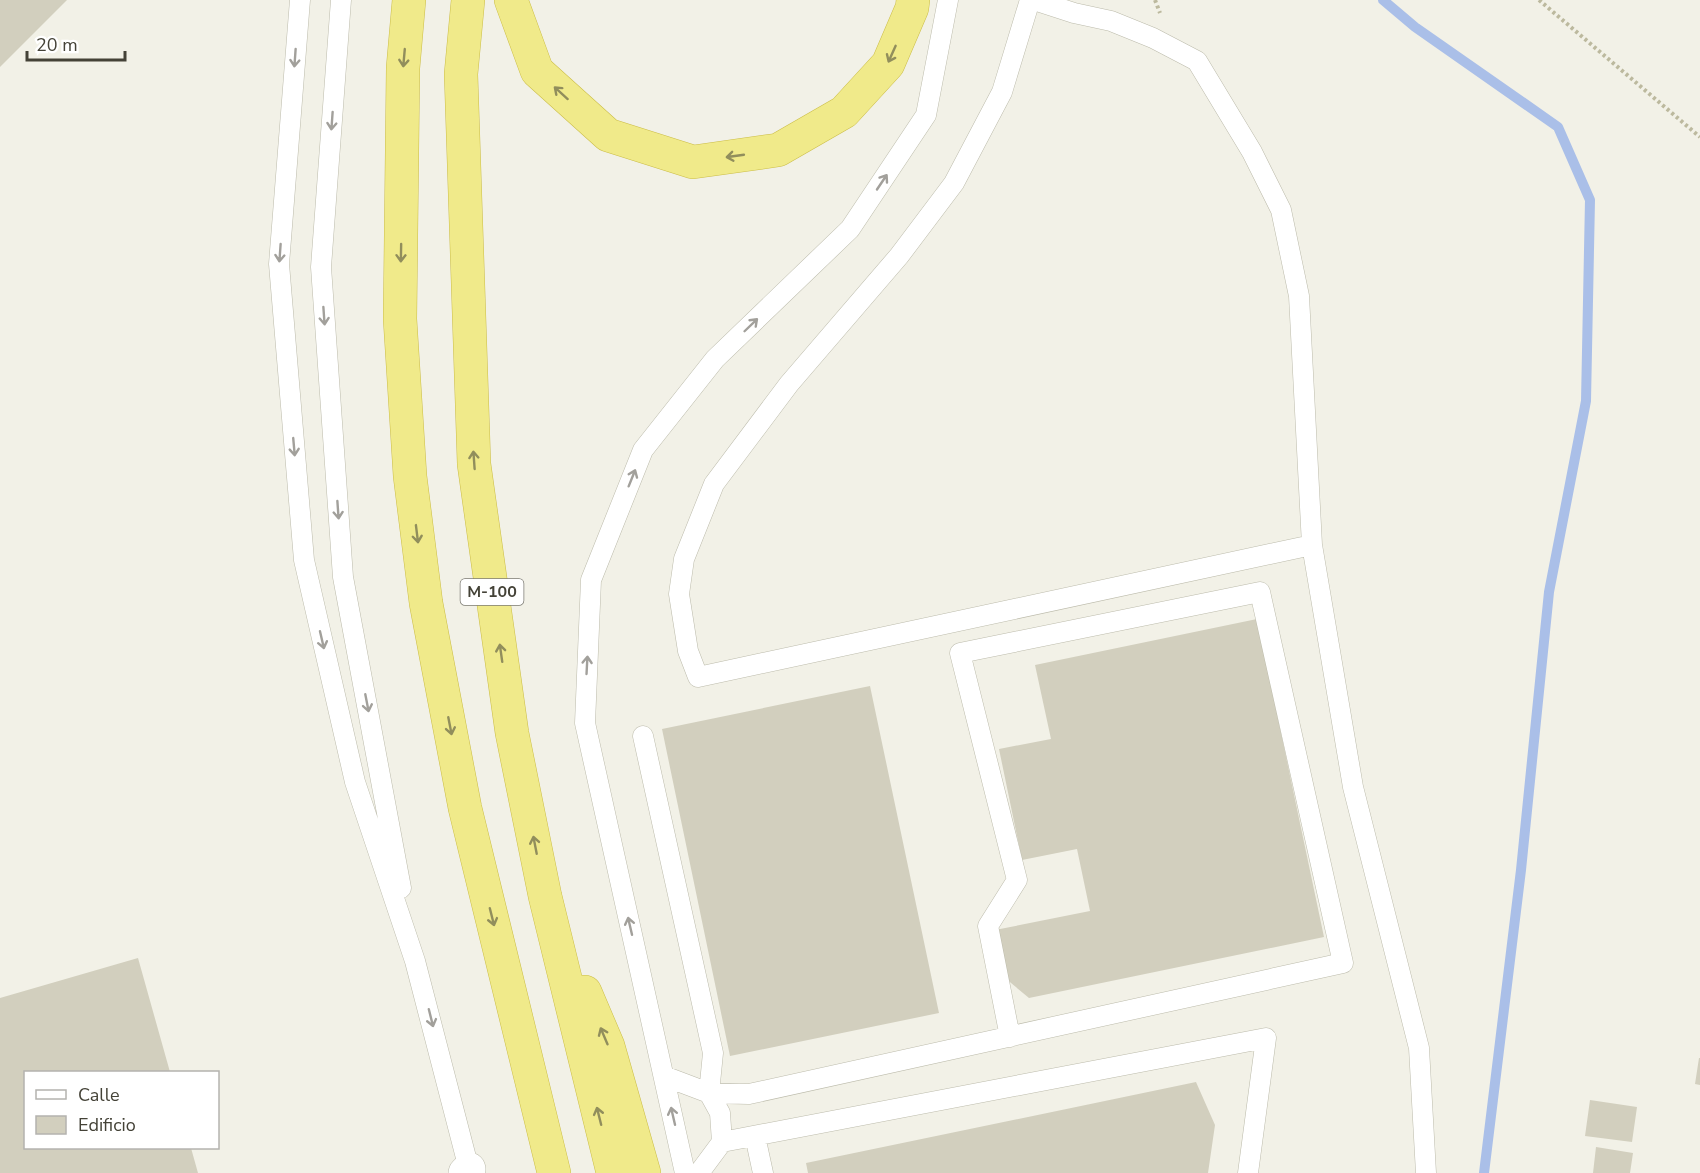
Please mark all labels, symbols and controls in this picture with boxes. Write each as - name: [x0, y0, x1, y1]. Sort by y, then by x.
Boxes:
- scale bar: [27, 24, 124, 62]
- text: 20 m: [36, 33, 78, 57]
- one-way arrow: [886, 45, 897, 63]
- one-way arrow: [289, 48, 300, 68]
- one-way arrow: [398, 48, 409, 68]
- one-way arrow: [554, 86, 569, 100]
- one-way arrow: [326, 111, 337, 131]
- one-way arrow: [726, 151, 746, 162]
- one-way arrow: [876, 174, 888, 191]
- one-way arrow: [275, 242, 286, 262]
- one-way arrow: [395, 243, 407, 263]
- one-way arrow: [319, 305, 330, 325]
- one-way arrow: [743, 318, 758, 332]
- one-way arrow: [289, 437, 300, 457]
- one-way arrow: [468, 450, 479, 470]
- one-way arrow: [627, 469, 638, 487]
- one-way arrow: [333, 500, 344, 520]
- one-way arrow: [412, 524, 423, 543]
- road number: M-100: [460, 579, 524, 605]
- one-way arrow: [317, 629, 328, 649]
- one-way arrow: [495, 643, 506, 663]
- one-way arrow: [582, 655, 593, 675]
- one-way arrow: [362, 692, 373, 712]
- one-way arrow: [445, 716, 456, 736]
- one-way arrow: [529, 835, 540, 855]
- one-way arrow: [486, 907, 498, 926]
- one-way arrow: [624, 916, 635, 936]
- one-way arrow: [425, 1008, 437, 1027]
- one-way arrow: [598, 1028, 609, 1046]
- legend: [24, 1071, 219, 1149]
- text: Calle: [78, 1083, 120, 1107]
- one-way arrow: [592, 1107, 604, 1126]
- one-way arrow: [666, 1107, 678, 1126]
- text: Edificio: [78, 1113, 136, 1137]

